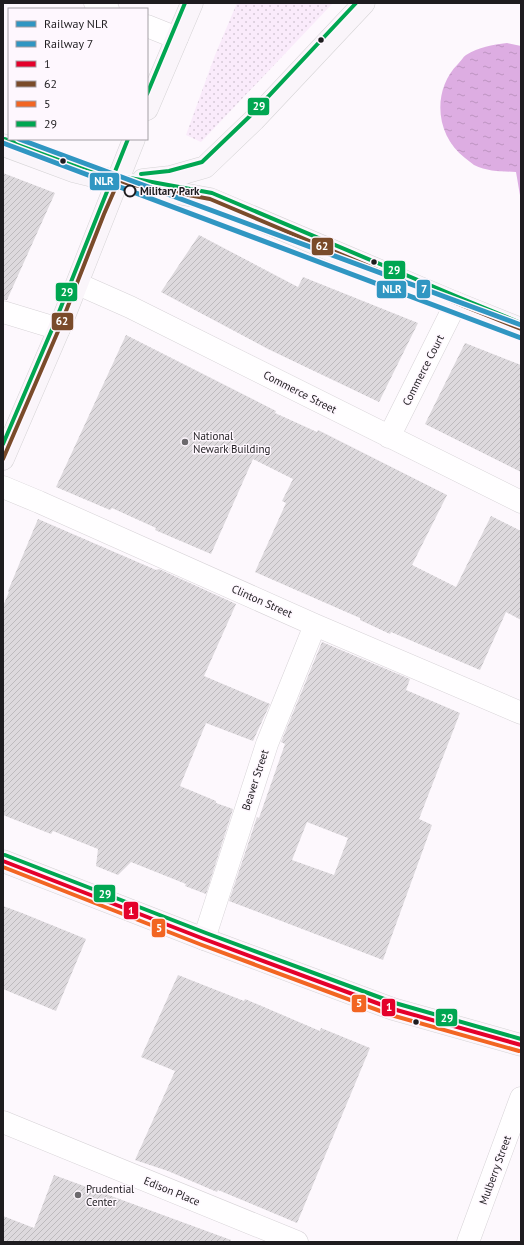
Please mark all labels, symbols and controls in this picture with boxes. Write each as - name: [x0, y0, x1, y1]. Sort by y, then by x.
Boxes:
- legend: [8, 8, 148, 140]
- text: Railway NLR: [44, 16, 108, 31]
- unlabelled marker: [316, 35, 326, 45]
- text: Railway 7: [44, 36, 93, 51]
- text: 1: [44, 56, 51, 71]
- text: 62: [44, 76, 57, 91]
- text: 5: [44, 96, 51, 111]
- line badge: 29: [247, 97, 270, 116]
- text: 29: [253, 99, 265, 113]
- text: 29: [44, 116, 57, 131]
- unlabelled marker: [58, 156, 68, 166]
- line badge: NLR: [89, 172, 120, 191]
- text: NLR: [94, 174, 114, 188]
- marker: Military Park: [123, 184, 137, 198]
- place label: Military Park: [140, 184, 200, 198]
- line badge: 62: [311, 237, 334, 256]
- text: 62: [316, 239, 328, 253]
- unlabelled marker: [369, 257, 379, 267]
- line badge: 29: [383, 260, 406, 280]
- text: 29: [388, 263, 400, 277]
- line badge: 7: [416, 279, 431, 299]
- line badge: NLR: [376, 280, 407, 299]
- line badge: 29: [55, 282, 78, 302]
- text: NLR: [382, 282, 402, 296]
- text: 7: [421, 282, 427, 296]
- text: 29: [61, 285, 73, 299]
- line badge: 62: [51, 312, 74, 331]
- text: 62: [56, 314, 68, 328]
- street label: Commerce Court: [399, 332, 447, 408]
- street label: Commerce Street: [261, 368, 339, 417]
- place label: National Newark Building: [193, 429, 270, 456]
- marker: National Newark Building: [180, 437, 190, 447]
- street label: Clinton Street: [229, 581, 295, 621]
- street label: Beaver Street: [239, 748, 271, 812]
- line badge: 29: [93, 884, 116, 903]
- text: 29: [99, 887, 111, 901]
- line badge: 1: [123, 901, 139, 920]
- text: 1: [128, 904, 134, 918]
- line badge: 5: [151, 918, 166, 938]
- text: 5: [156, 921, 162, 935]
- line badge: 5: [351, 994, 367, 1013]
- text: 5: [356, 996, 362, 1010]
- line badge: 1: [381, 998, 396, 1017]
- text: 1: [386, 1000, 392, 1014]
- line badge: 29: [435, 1008, 458, 1027]
- text: 29: [441, 1011, 453, 1025]
- unlabelled marker: [411, 1017, 421, 1027]
- street label: Mulberry Street: [476, 1133, 514, 1207]
- street label: Edison Place: [142, 1173, 203, 1209]
- place label: Prudential Center: [86, 1182, 135, 1209]
- marker: Prudential Center: [73, 1190, 83, 1200]

